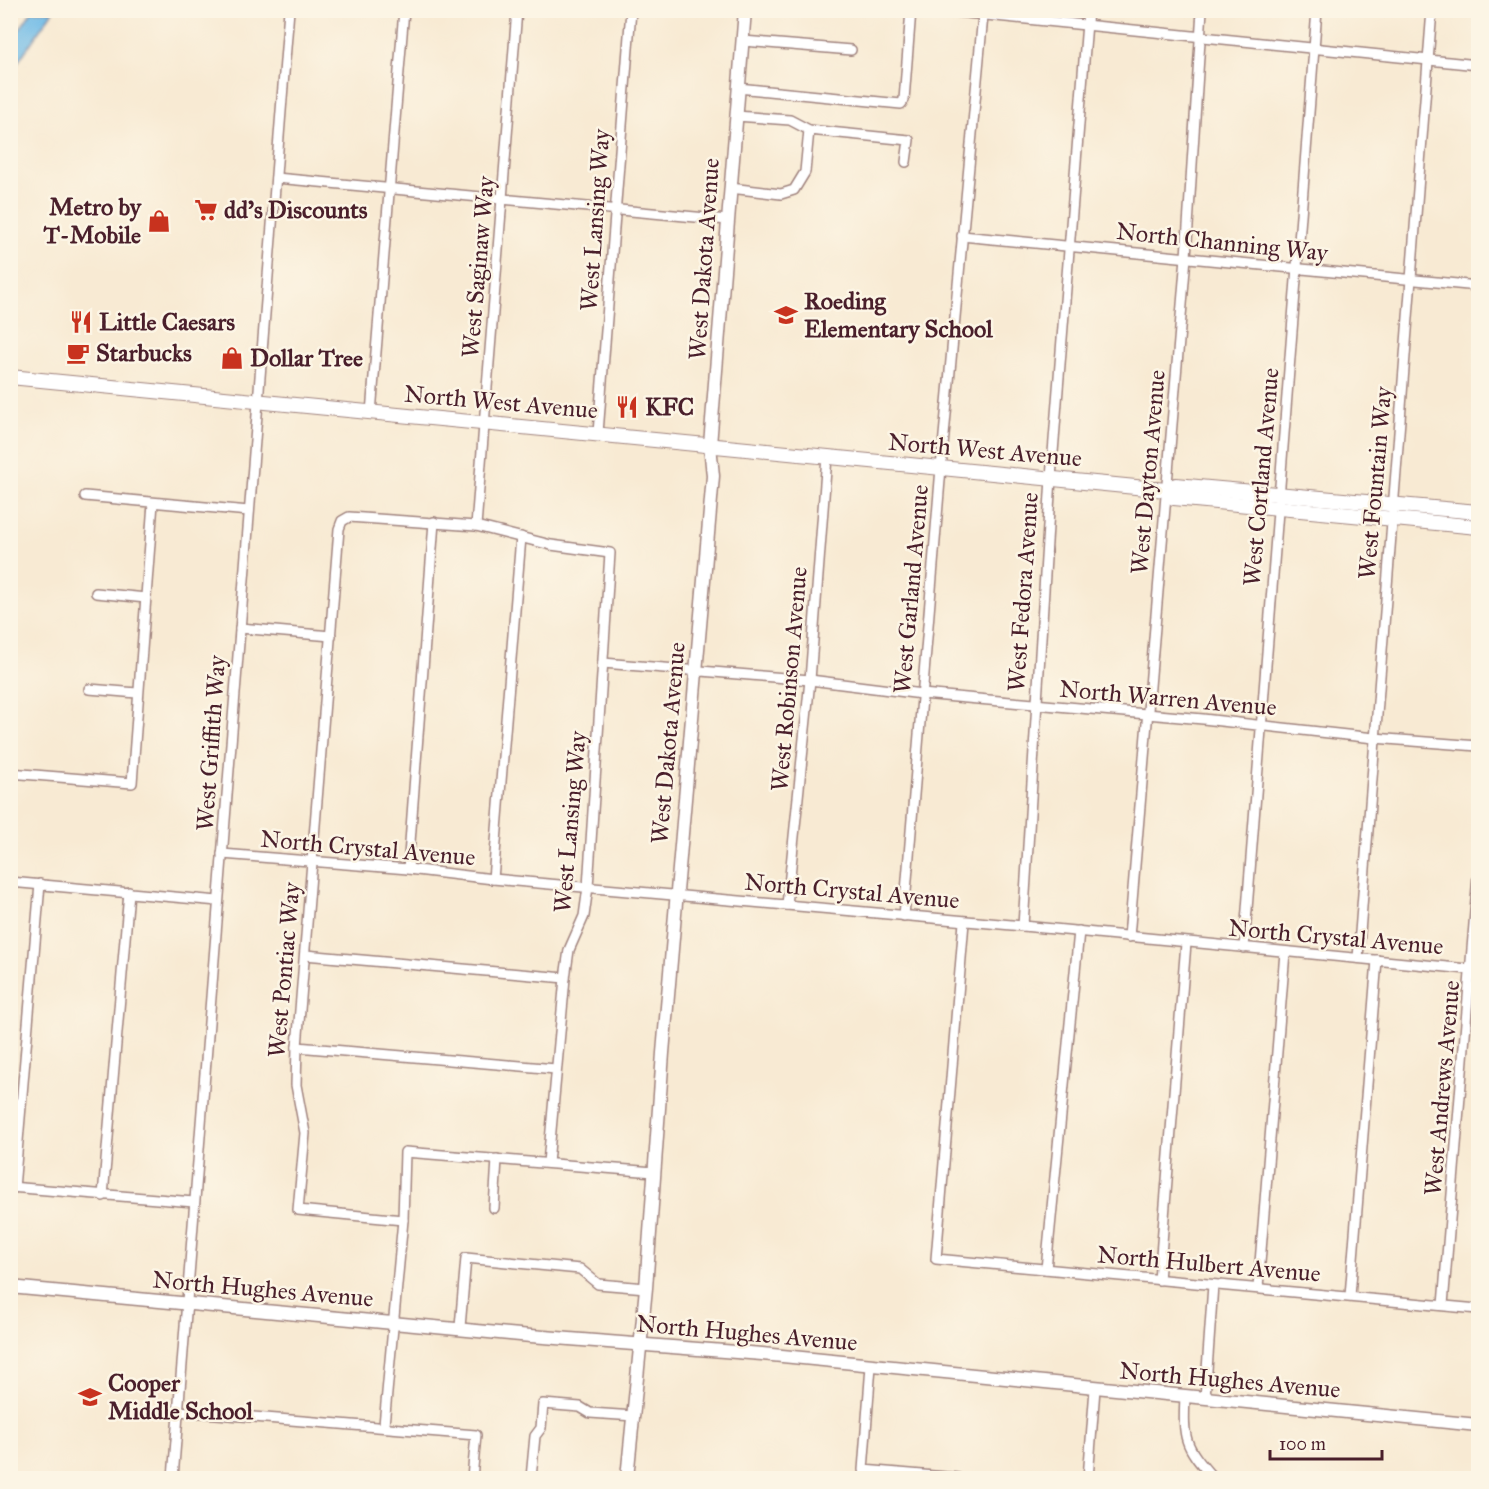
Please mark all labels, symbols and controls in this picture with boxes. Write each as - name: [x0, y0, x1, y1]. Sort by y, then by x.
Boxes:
- street label: West Lansing Way: [574, 127, 616, 312]
- street label: West Dakota Avenue: [682, 157, 726, 361]
- street label: West Saginaw Way: [455, 174, 501, 359]
- place label: Metro by T-Mobile: [42, 192, 143, 250]
- place label: dd's Discounts: [224, 195, 368, 225]
- supermarket icon: dd's Discounts: [193, 197, 219, 223]
- shop icon: Metro by T-Mobile: [146, 208, 172, 234]
- street label: North Channing Way: [1115, 216, 1330, 268]
- place label: Roeding Elementary School: [804, 286, 993, 344]
- school or university icon: Roeding Elementary School: [773, 302, 799, 328]
- place label: Little Caesars: [99, 307, 235, 337]
- restaurant icon: Little Caesars: [68, 309, 94, 335]
- place label: Starbucks: [96, 338, 192, 368]
- cafe icon: Starbucks: [65, 340, 91, 366]
- place label: Dollar Tree: [250, 343, 363, 373]
- shop icon: Dollar Tree: [219, 345, 245, 371]
- street label: West Cortland Avenue: [1237, 367, 1285, 587]
- street label: West Dayton Avenue: [1124, 368, 1172, 576]
- street label: North West Avenue: [403, 379, 599, 425]
- street label: West Fountain Way: [1352, 385, 1398, 581]
- place label: KFC: [645, 392, 694, 422]
- restaurant icon: KFC: [614, 394, 640, 420]
- street label: North West Avenue: [887, 427, 1083, 473]
- street label: West Garland Avenue: [887, 483, 935, 695]
- street label: West Fedora Avenue: [1001, 491, 1045, 693]
- street label: West Robinson Avenue: [764, 565, 814, 793]
- street label: West Dakota Avenue: [644, 641, 692, 845]
- street label: West Griffith Way: [190, 653, 232, 832]
- street label: North Warren Avenue: [1058, 674, 1278, 722]
- street label: West Lansing Way: [547, 729, 593, 914]
- street label: North Crystal Avenue: [259, 824, 477, 872]
- street label: North Crystal Avenue: [743, 867, 961, 915]
- street label: West Pontiac Way: [261, 880, 307, 1059]
- street label: North Crystal Avenue: [1227, 913, 1445, 961]
- street label: West Andrews Avenue: [1418, 979, 1466, 1197]
- street label: North Hulbert Avenue: [1096, 1239, 1322, 1289]
- street label: North Hughes Avenue: [151, 1264, 375, 1314]
- street label: North Hughes Avenue: [635, 1308, 859, 1358]
- street label: North Hughes Avenue: [1118, 1355, 1342, 1405]
- place label: Cooper Middle School: [108, 1368, 254, 1426]
- school or university icon: Cooper Middle School: [77, 1384, 103, 1410]
- scale bar: [1270, 1423, 1382, 1461]
- text: 100 m: [1279, 1433, 1326, 1455]

